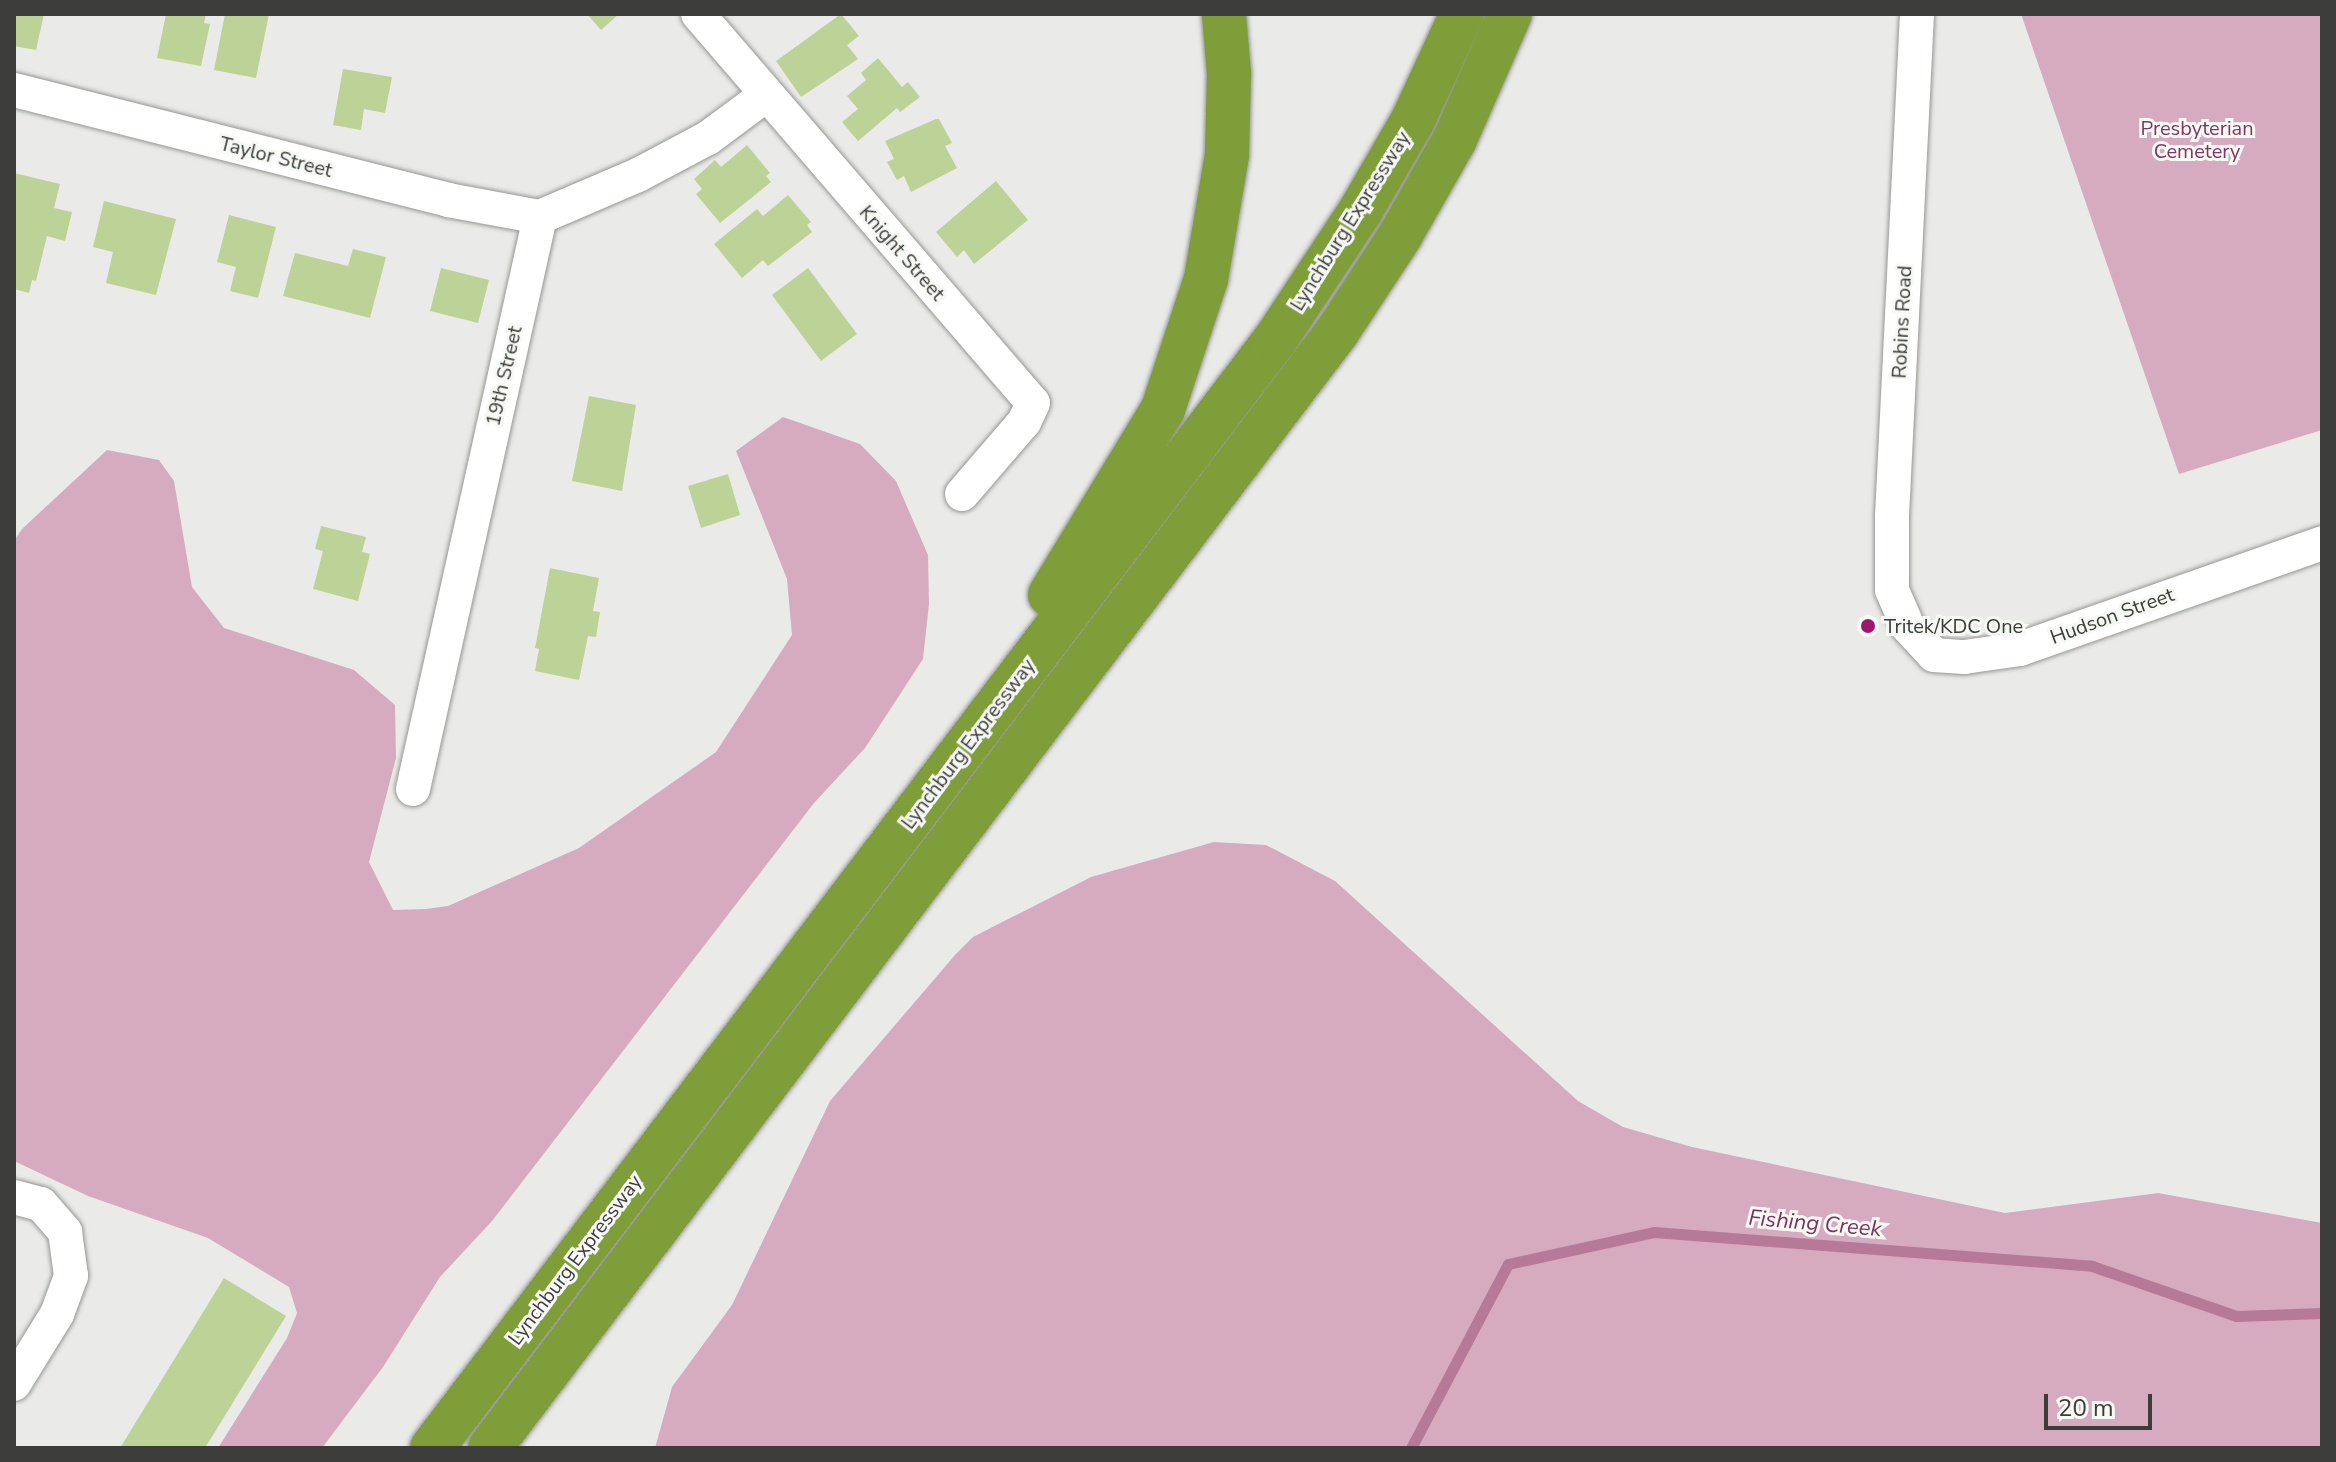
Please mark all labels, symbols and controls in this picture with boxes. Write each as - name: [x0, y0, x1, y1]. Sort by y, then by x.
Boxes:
- park label: Presbyterian Cemetery: [2140, 116, 2254, 163]
- street label: Lynchburg Expressway: [1285, 127, 1415, 315]
- street label: Taylor Street: [217, 131, 335, 183]
- street label: Knight Street: [854, 200, 950, 306]
- street label: Robins Road: [1887, 265, 1917, 379]
- street label: 19th Street: [481, 324, 527, 428]
- street label: Hudson Street: [2047, 583, 2177, 649]
- place label: Tritek/KDC One: [1884, 614, 2023, 638]
- marker: Tritek/KDC One: [1859, 617, 1877, 635]
- street label: Lynchburg Expressway: [896, 654, 1040, 834]
- street label: Lynchburg Expressway: [503, 1170, 647, 1350]
- water label: Fishing Creek: [1747, 1205, 1883, 1243]
- scale bar: [2048, 1378, 2156, 1428]
- text: 20 m: [2058, 1392, 2114, 1424]

